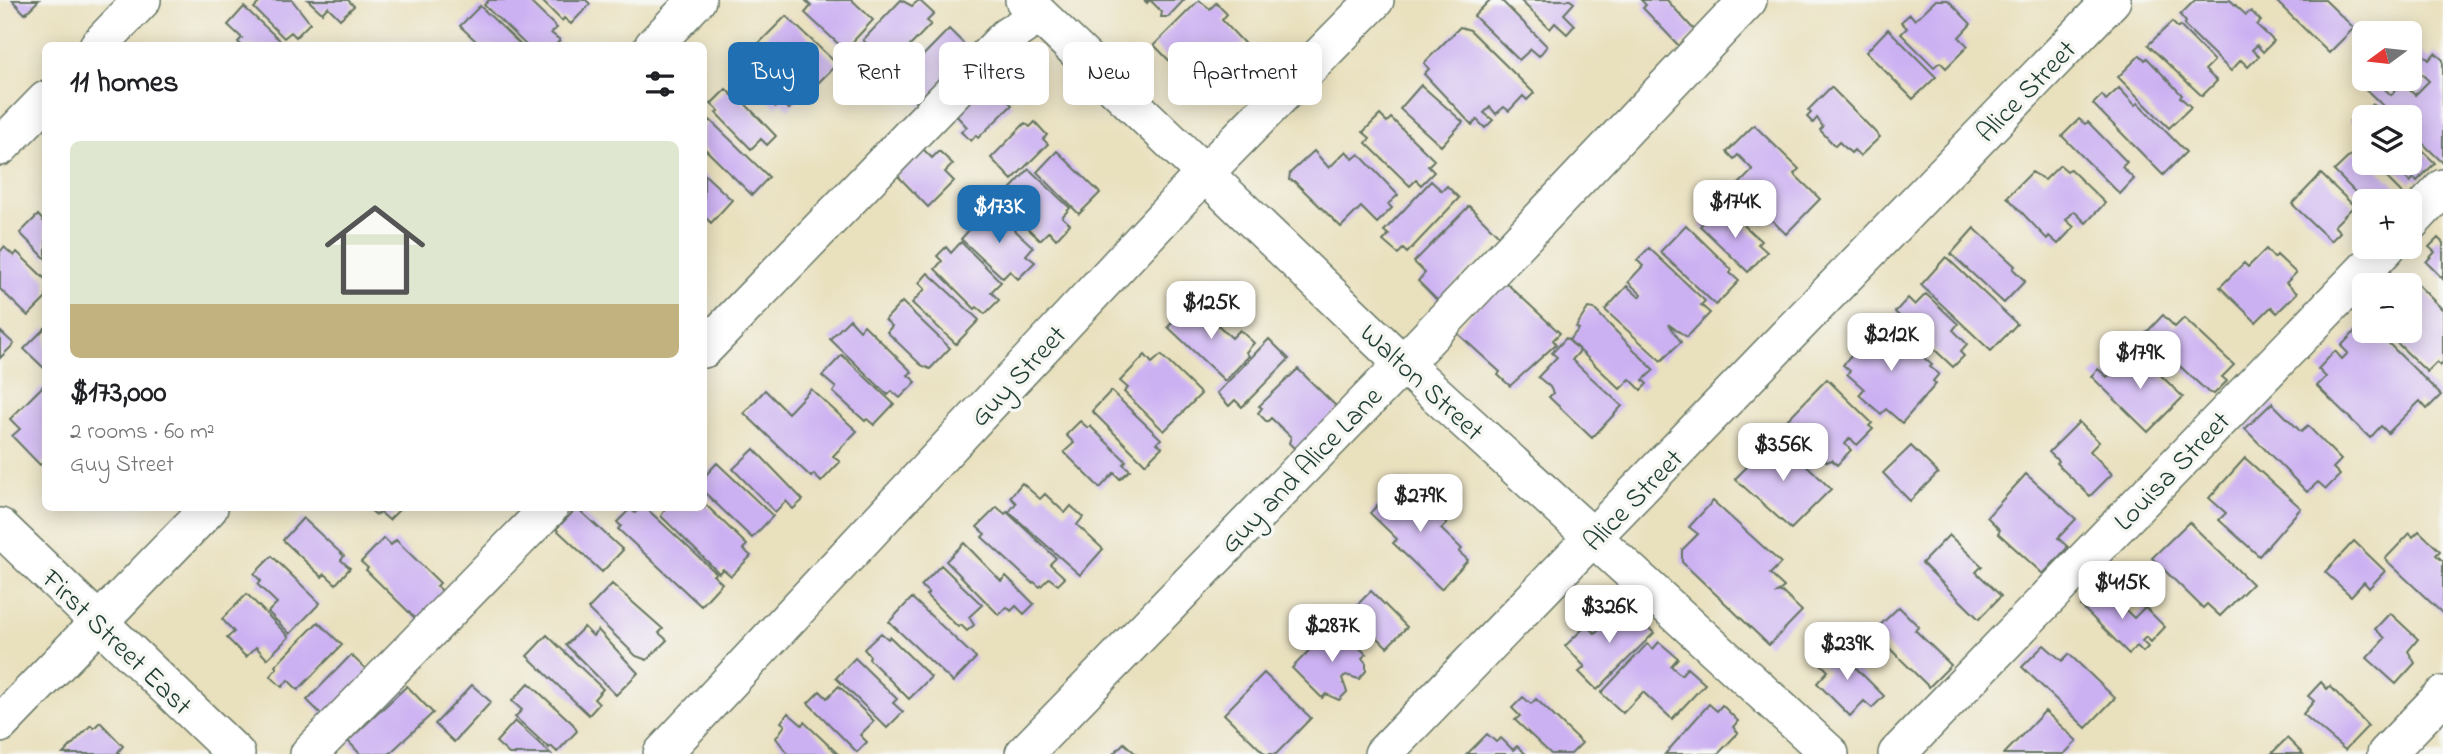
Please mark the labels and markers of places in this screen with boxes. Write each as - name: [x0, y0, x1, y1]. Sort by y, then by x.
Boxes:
- pin: $174K: [1686, 180, 1784, 240]
- pin: $173K: [950, 186, 1048, 245]
- pin: $125K: [1162, 282, 1260, 341]
- pin: $212K: [1842, 314, 1940, 373]
- pin: $179K: [2091, 332, 2189, 391]
- pin: $356K: [1734, 424, 1832, 483]
- pin: $279K: [1371, 475, 1469, 534]
- pin: $415K: [2073, 562, 2171, 621]
- pin: $326K: [1560, 586, 1658, 645]
- pin: $287K: [1283, 604, 1381, 664]
- pin: $239K: [1798, 622, 1896, 682]

